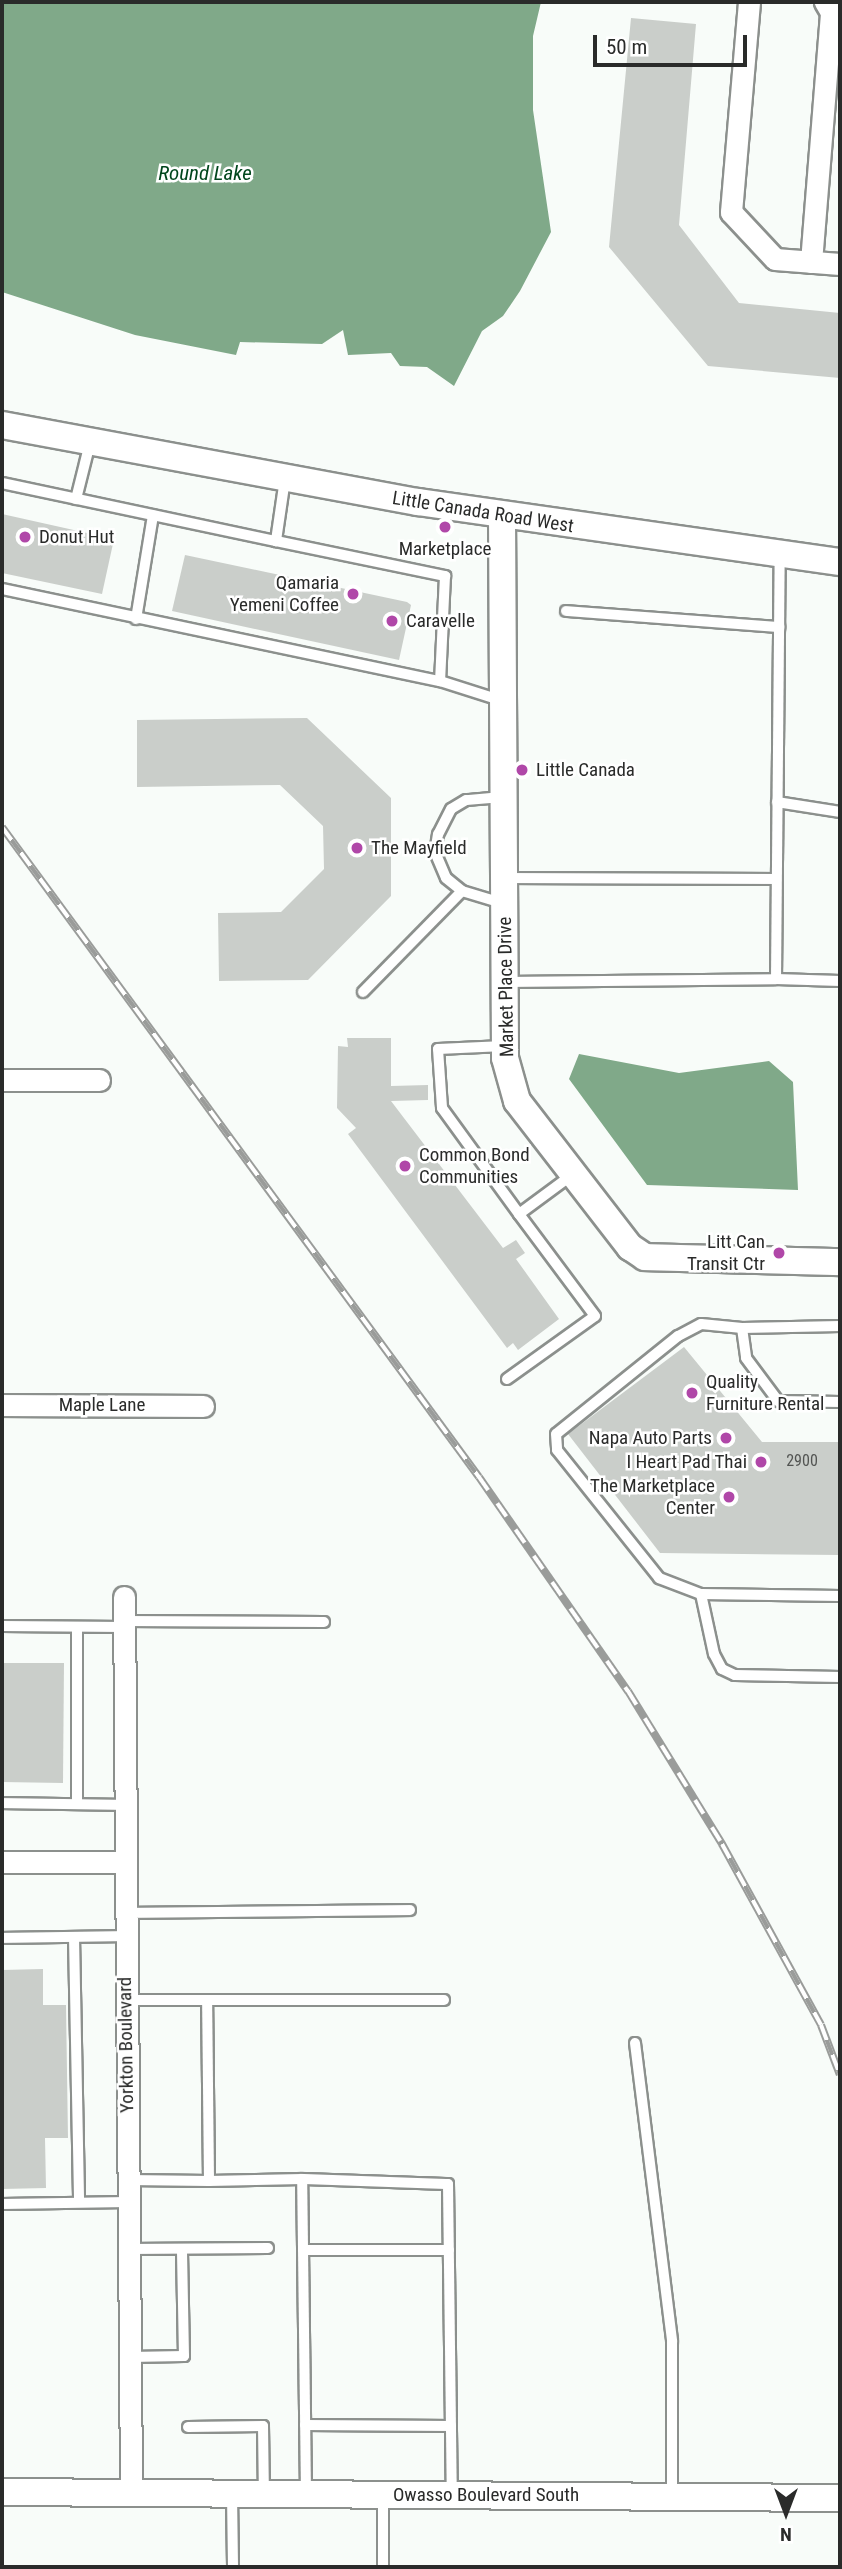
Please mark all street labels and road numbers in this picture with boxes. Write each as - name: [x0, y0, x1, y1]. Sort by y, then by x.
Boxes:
- street label: Little Canada Road West: [391, 486, 575, 538]
- street label: Market Place Drive: [493, 917, 519, 1057]
- street label: Maple Lane: [59, 1394, 145, 1416]
- street label: Yorkton Boulevard: [113, 1977, 139, 2113]
- street label: Owasso Boulevard South: [393, 2484, 579, 2506]

